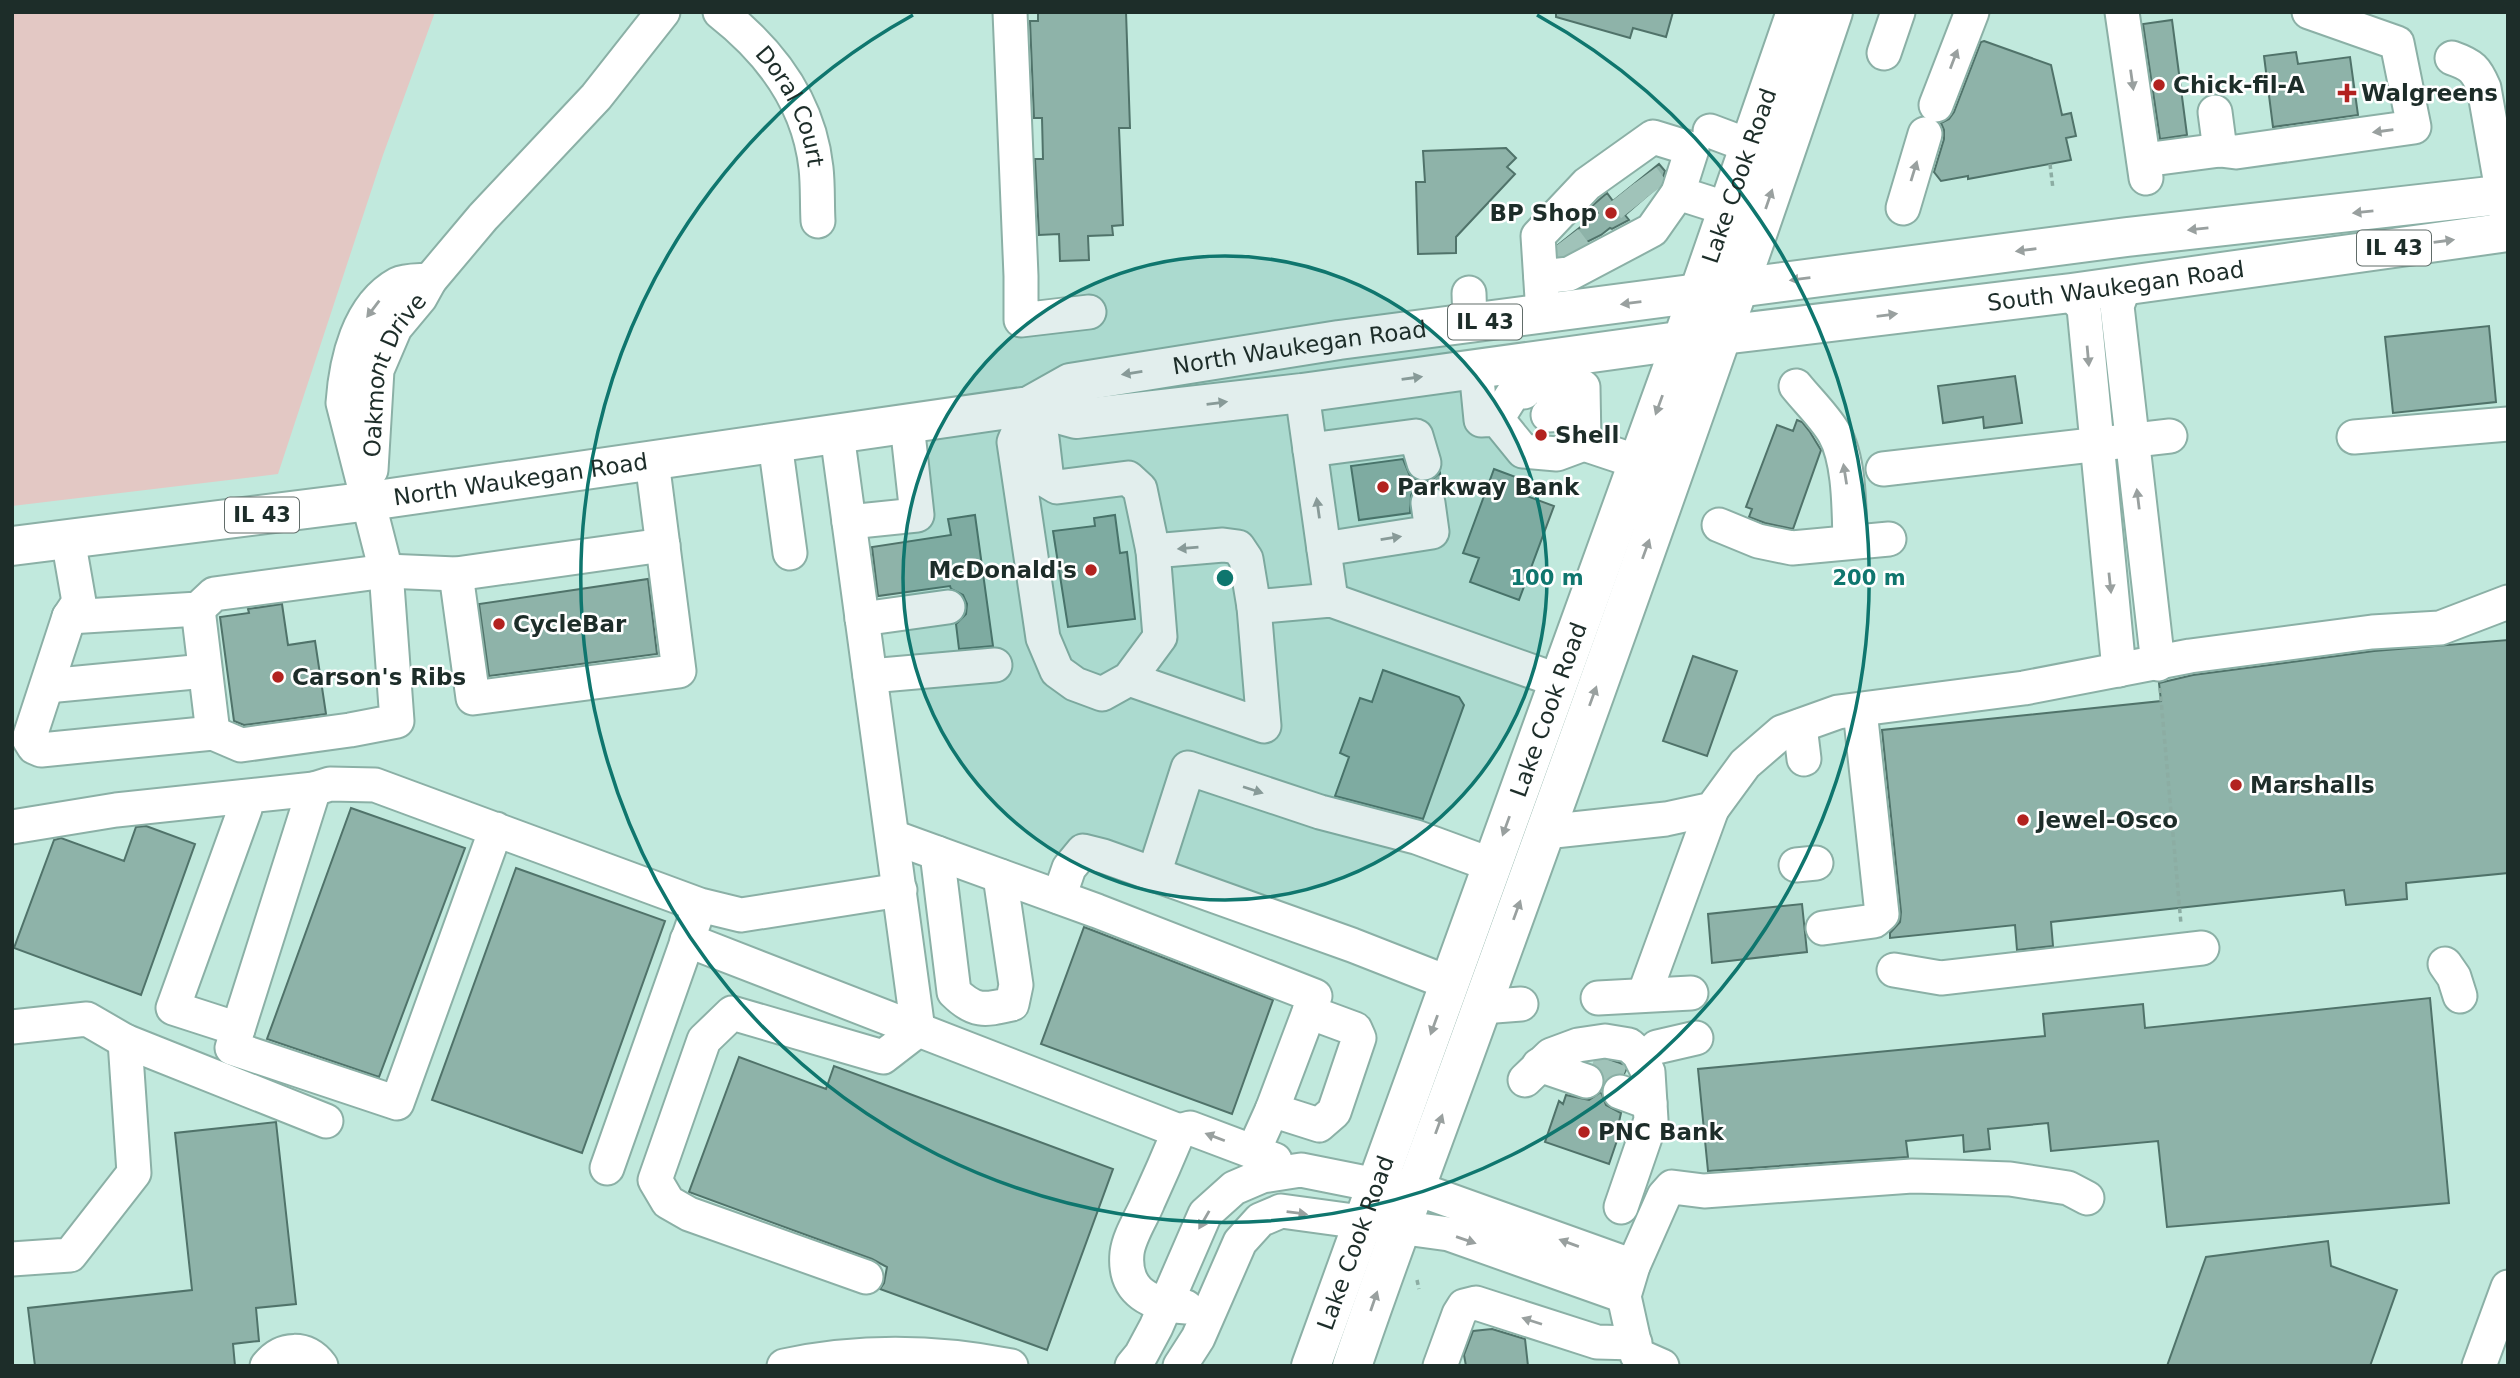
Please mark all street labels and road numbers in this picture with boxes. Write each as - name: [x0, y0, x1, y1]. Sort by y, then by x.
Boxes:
- street label: Doral Court: [751, 41, 829, 168]
- street label: Lake Cook Road: [1697, 85, 1782, 267]
- road number: IL 43: [2357, 230, 2431, 266]
- street label: South Waukegan Road: [1986, 256, 2246, 316]
- street label: Oakmont Drive: [359, 288, 431, 458]
- road number: IL 43: [1448, 304, 1522, 340]
- street label: North Waukegan Road: [1171, 316, 1428, 379]
- street label: North Waukegan Road: [392, 448, 650, 510]
- road number: IL 43: [225, 498, 299, 532]
- street label: Lake Cook Road: [1505, 619, 1592, 800]
- street label: Lake Cook Road: [1312, 1152, 1399, 1334]

